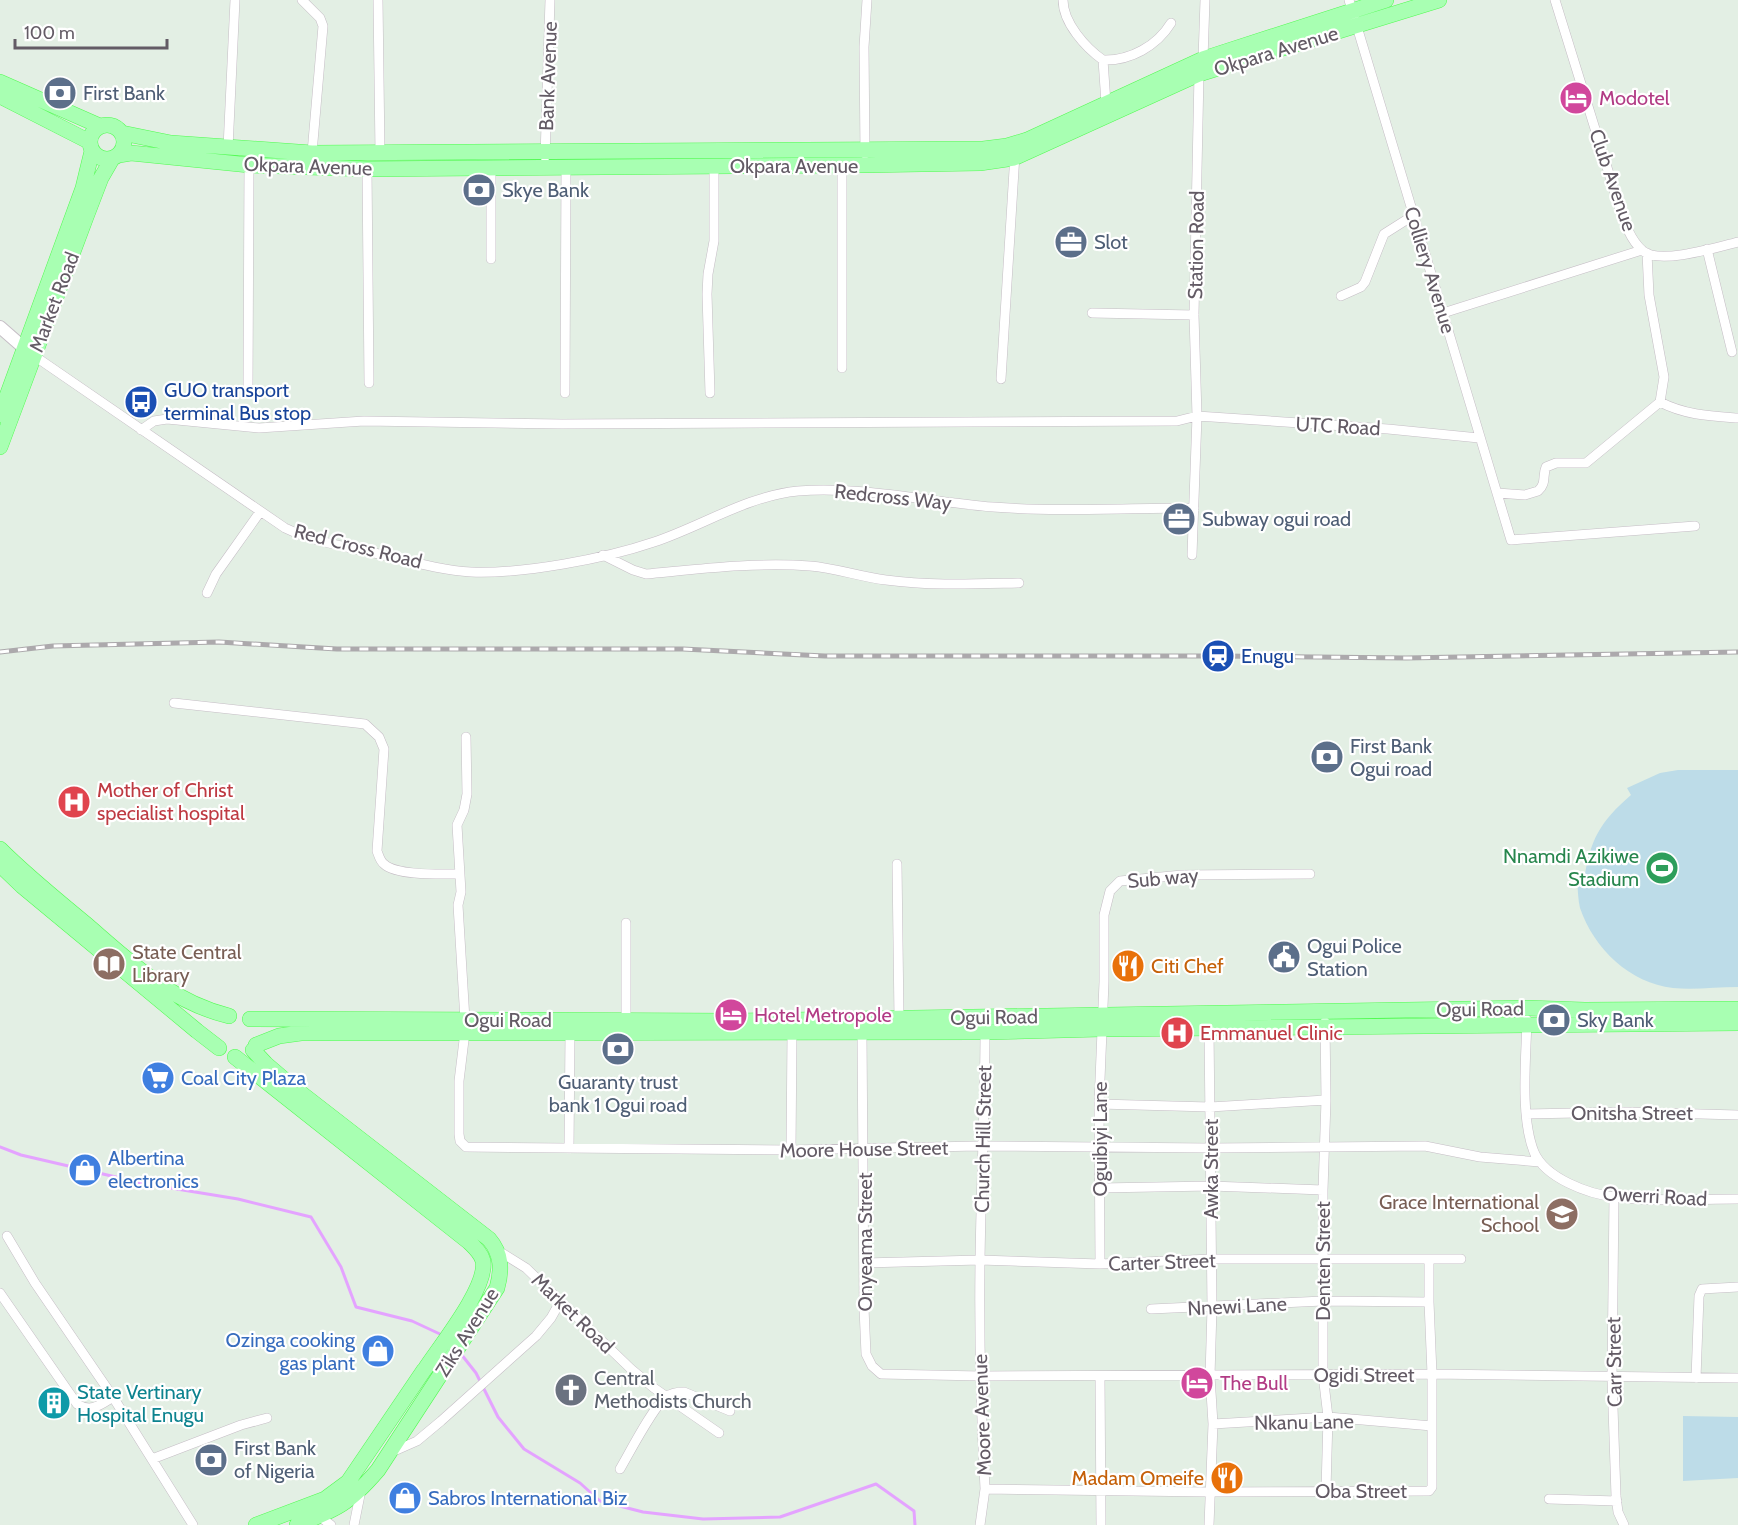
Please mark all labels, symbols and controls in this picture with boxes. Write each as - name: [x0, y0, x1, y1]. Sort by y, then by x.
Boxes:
- scale bar: [15, 12, 166, 50]
- street label: Bank Avenue: [534, 21, 562, 131]
- street label: Okpara Avenue: [1211, 21, 1341, 81]
- text: 100 m: [24, 22, 75, 44]
- bank icon: First Bank: [42, 75, 78, 111]
- hotel icon: Modotel: [1558, 80, 1594, 116]
- place label: First Bank: [83, 81, 165, 105]
- place label: Modotel: [1599, 86, 1670, 110]
- street label: Club Avenue: [1584, 126, 1642, 234]
- street label: Okpara Avenue: [243, 152, 373, 180]
- street label: Okpara Avenue: [730, 154, 858, 178]
- bank icon: Skye Bank: [461, 172, 497, 208]
- place label: Skye Bank: [502, 178, 589, 202]
- street label: Station Road: [1183, 191, 1209, 299]
- street label: Colliery Avenue: [1399, 204, 1461, 336]
- office icon: Slot: [1053, 224, 1089, 260]
- place label: Slot: [1094, 230, 1128, 254]
- street label: Market Road: [24, 248, 84, 356]
- place label: GUO transport terminal Bus stop: [164, 378, 311, 425]
- bus stop icon: GUO transport terminal Bus stop: [123, 384, 159, 420]
- street label: UTC Road: [1295, 412, 1381, 440]
- street label: Redcross Way: [833, 479, 953, 515]
- office icon: Subway ogui road: [1161, 501, 1197, 537]
- place label: Subway ogui road: [1202, 507, 1351, 531]
- street label: Red Cross Road: [291, 518, 425, 574]
- station icon: Enugu: [1200, 638, 1236, 674]
- place label: Enugu: [1241, 644, 1294, 668]
- place label: First Bank Ogui road: [1350, 734, 1432, 781]
- bank icon: First Bank Ogui road: [1309, 739, 1345, 775]
- place label: Mother of Christ specialist hospital: [97, 778, 245, 825]
- hospital icon: Mother of Christ specialist hospital: [56, 784, 92, 820]
- place label: Nnamdi Azikiwe Stadium: [1503, 844, 1639, 891]
- sports icon: Nnamdi Azikiwe Stadium: [1644, 850, 1680, 886]
- street label: Sub way: [1126, 863, 1200, 893]
- place label: Ogui Police Station: [1307, 934, 1402, 981]
- public building icon: Ogui Police Station: [1266, 939, 1302, 975]
- place label: State Central Library: [132, 940, 242, 987]
- library icon: State Central Library: [91, 946, 127, 982]
- restaurant icon: Citi Chef: [1110, 948, 1146, 984]
- place label: Citi Chef: [1151, 954, 1224, 978]
- street label: Ogui Road: [1436, 996, 1524, 1022]
- hotel icon: Hotel Metropole: [713, 997, 749, 1033]
- bank icon: Sky Bank: [1536, 1002, 1572, 1038]
- place label: Hotel Metropole: [754, 1003, 892, 1027]
- street label: Ogui Road: [950, 1004, 1038, 1030]
- street label: Ogui Road: [464, 1008, 552, 1032]
- place label: Sky Bank: [1577, 1008, 1654, 1032]
- hospital icon: Emmanuel Clinic: [1159, 1015, 1195, 1051]
- place label: Emmanuel Clinic: [1200, 1021, 1342, 1045]
- bank icon: Guaranty trust bank 1 Ogui road: [600, 1031, 636, 1067]
- supermarket icon: Coal City Plaza: [140, 1060, 176, 1096]
- street label: Church Hill Street: [970, 1065, 996, 1213]
- place label: Coal City Plaza: [181, 1066, 306, 1090]
- place label: Guaranty trust bank 1 Ogui road: [549, 1070, 687, 1117]
- street label: Oguibiyi Lane: [1088, 1081, 1112, 1197]
- street label: Onitsha Street: [1571, 1101, 1693, 1125]
- street label: Awka Street: [1199, 1118, 1223, 1219]
- street label: Moore House Street: [780, 1136, 949, 1162]
- place label: Albertina electronics: [108, 1146, 199, 1193]
- shop icon: Albertina electronics: [67, 1152, 103, 1188]
- street label: Onyeama Street: [853, 1172, 877, 1311]
- street label: Owerri Road: [1602, 1181, 1708, 1211]
- place label: Grace International School: [1379, 1190, 1539, 1237]
- school or university icon: Grace International School: [1544, 1196, 1580, 1232]
- street label: Denten Street: [1311, 1201, 1335, 1321]
- street label: Carter Street: [1108, 1248, 1216, 1276]
- street label: Market Road: [527, 1268, 619, 1358]
- street label: Ziks Avenue: [430, 1283, 504, 1381]
- street label: Nnewi Lane: [1187, 1291, 1287, 1321]
- street label: Carr Street: [1601, 1316, 1627, 1407]
- place label: Ozinga cooking gas plant: [226, 1328, 356, 1375]
- shop icon: Ozinga cooking gas plant: [360, 1333, 396, 1369]
- street label: Moore Avenue: [968, 1354, 996, 1476]
- street label: Ogidi Street: [1313, 1363, 1415, 1387]
- hotel icon: The Bull: [1179, 1365, 1215, 1401]
- place label: Central Methodists Church: [594, 1366, 752, 1413]
- place label: The Bull: [1220, 1371, 1288, 1395]
- church icon: Central Methodists Church: [553, 1372, 589, 1408]
- place label: State Vertinary Hospital Enugu: [77, 1380, 204, 1427]
- building icon: State Vertinary Hospital Enugu: [36, 1385, 72, 1421]
- street label: Nkanu Lane: [1254, 1409, 1354, 1435]
- place label: First Bank of Nigeria: [234, 1436, 316, 1483]
- bank icon: First Bank of Nigeria: [193, 1442, 229, 1478]
- restaurant icon: Madam Omeife: [1209, 1460, 1245, 1496]
- place label: Madam Omeife: [1072, 1466, 1204, 1490]
- street label: Oba Street: [1315, 1479, 1407, 1503]
- shop icon: Sabros International Biz: [387, 1480, 423, 1516]
- place label: Sabros International Biz: [428, 1486, 627, 1510]

